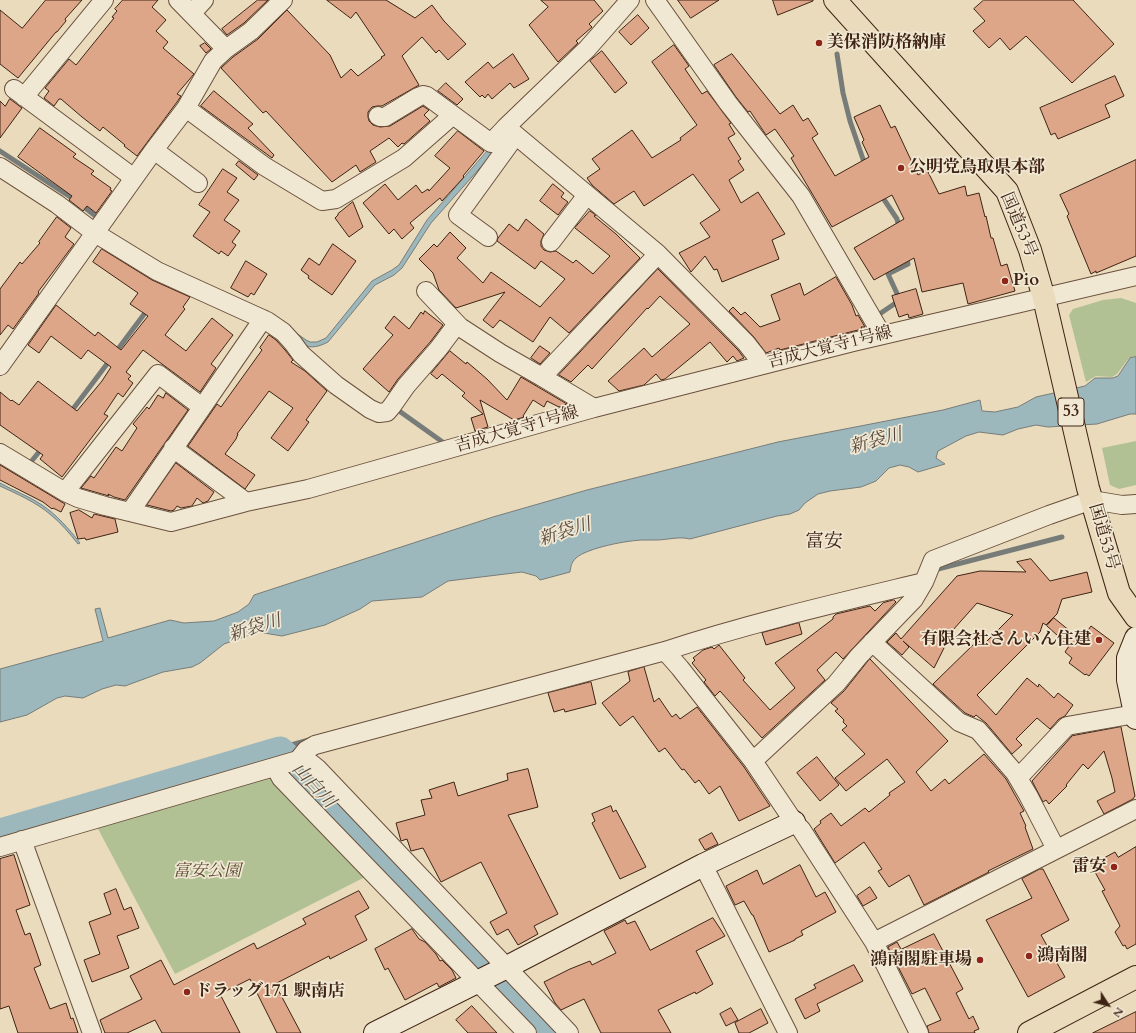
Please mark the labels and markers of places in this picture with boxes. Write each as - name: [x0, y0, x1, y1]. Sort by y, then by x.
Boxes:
- place label: 美保消防格納庫: [827, 33, 946, 53]
- marker: 美保消防格納庫: [814, 38, 824, 48]
- place label: 公明党鳥取県本部: [909, 158, 1045, 178]
- marker: 公明党鳥取県本部: [896, 163, 906, 173]
- place label: Pio: [1013, 271, 1039, 291]
- marker: Pio: [1000, 276, 1010, 286]
- place label: 有限会社さんいん住建: [921, 630, 1091, 650]
- marker: 有限会社さんいん住建: [1094, 635, 1104, 645]
- place label: 雷安: [1072, 857, 1106, 877]
- marker: 雷安: [1109, 862, 1119, 872]
- place label: 鴻南閣: [1037, 946, 1088, 966]
- place label: 鴻南閣駐車場: [870, 950, 972, 970]
- marker: 鴻南閣: [1024, 951, 1034, 961]
- marker: 鴻南閣駐車場: [975, 955, 985, 965]
- place label: ドラッグ171 駅南店: [195, 982, 345, 1002]
- marker: ドラッグ171 駅南店: [182, 987, 192, 997]

